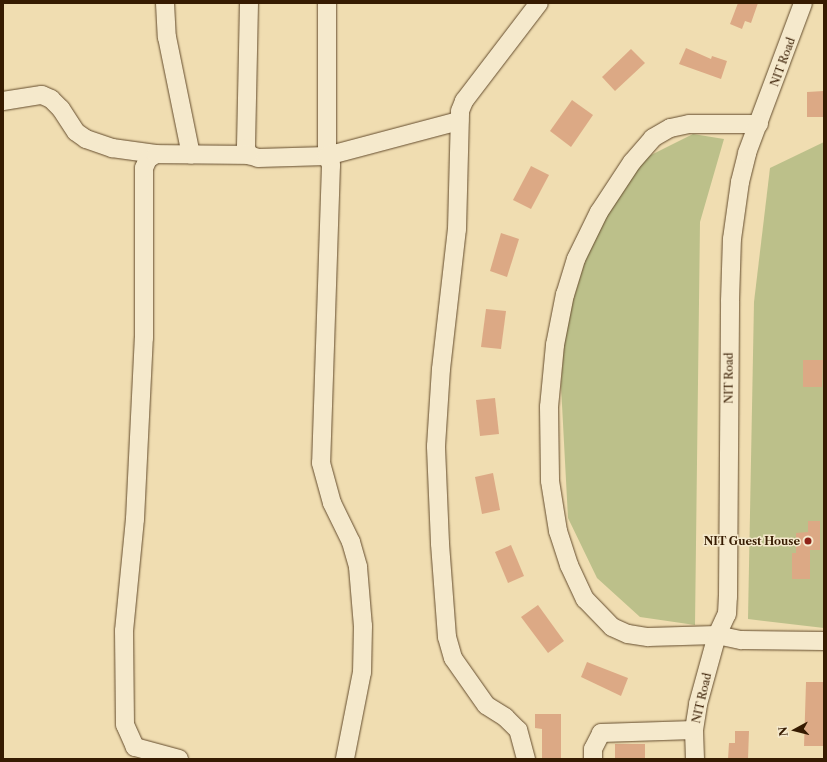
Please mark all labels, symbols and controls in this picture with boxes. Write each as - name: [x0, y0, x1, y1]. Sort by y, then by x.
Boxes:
- street label: NIT Road: [768, 36, 798, 88]
- street label: NIT Road: [722, 352, 736, 404]
- place label: NIT Guest House: [703, 534, 800, 548]
- marker: NIT Guest House: [803, 536, 813, 546]
- street label: NIT Road: [690, 671, 714, 725]
- north arrow: [775, 710, 815, 750]
- text: N: [776, 726, 791, 737]

